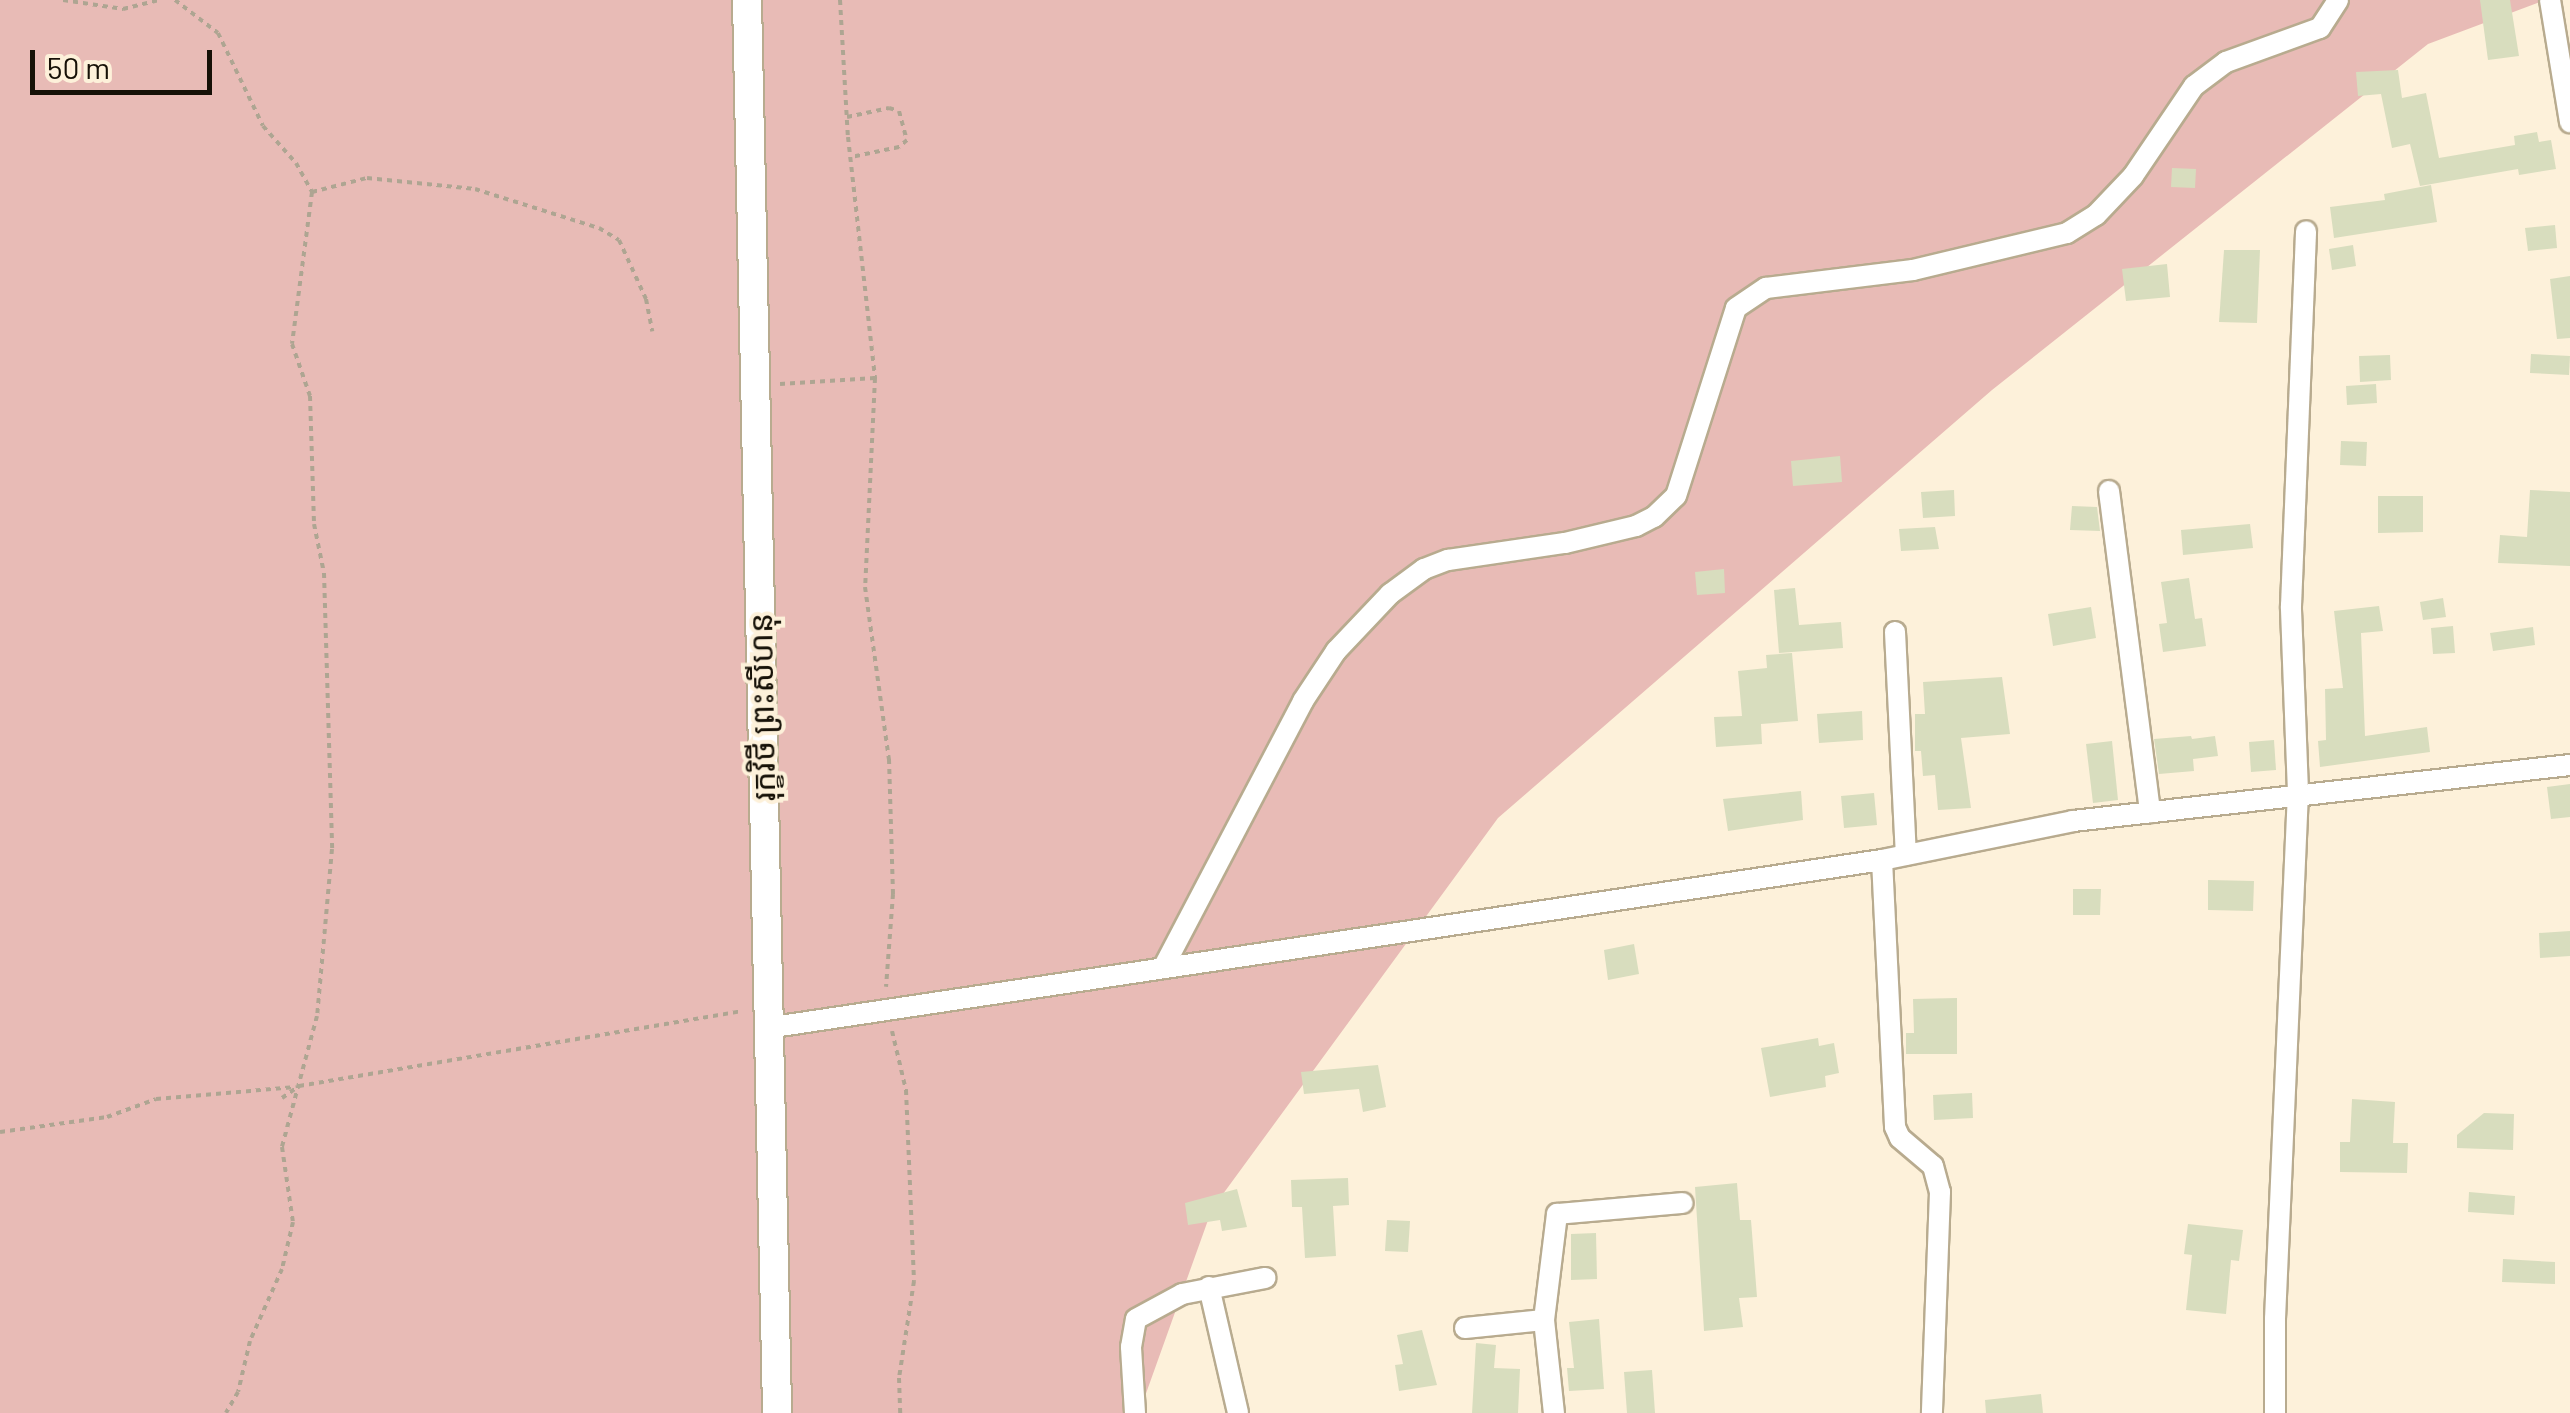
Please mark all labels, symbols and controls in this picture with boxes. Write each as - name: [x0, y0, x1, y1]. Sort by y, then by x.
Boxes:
- scale bar: [35, 30, 218, 92]
- text: 50 m: [47, 49, 110, 85]
- street label: រុក្ខវិថី ព្រះសីហនុ: [740, 613, 782, 801]

